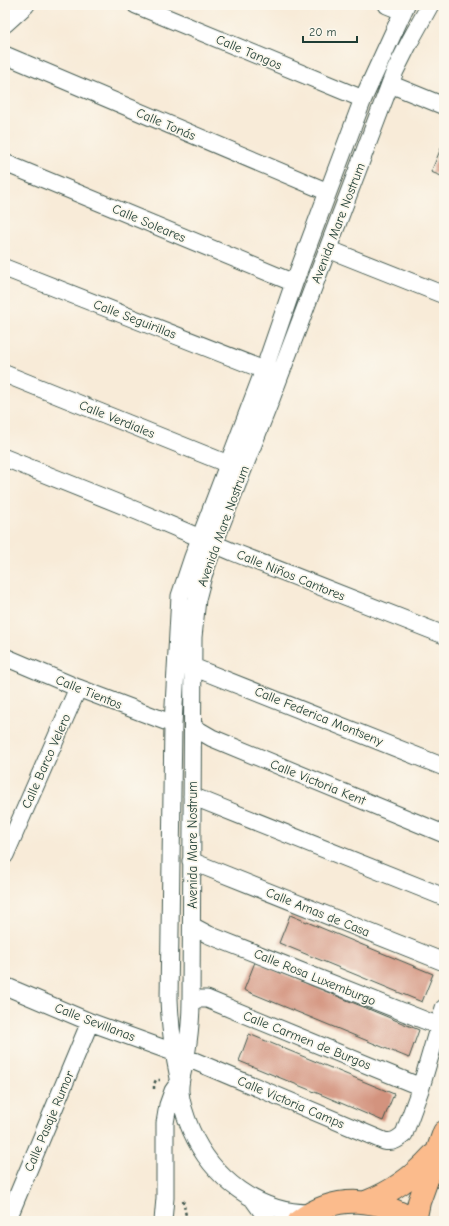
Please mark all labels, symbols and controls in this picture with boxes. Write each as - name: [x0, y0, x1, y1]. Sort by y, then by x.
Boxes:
- scale bar: [303, 18, 357, 44]
- text: 20 m: [309, 25, 337, 39]
- street label: Calle Tangos: [214, 31, 284, 73]
- street label: Calle Tonás: [134, 105, 198, 143]
- street label: Avenida Mare Nostrum: [308, 161, 368, 285]
- street label: Calle Soleares: [110, 201, 188, 245]
- street label: Calle Seguirillas: [92, 296, 178, 342]
- street label: Calle Verdiales: [77, 397, 157, 441]
- street label: Avenida Mare Nostrum: [194, 463, 252, 589]
- street label: Calle Niños Cantores: [235, 546, 347, 604]
- street label: Calle Tientos: [54, 672, 124, 712]
- street label: Calle Federica Montseny: [253, 683, 385, 749]
- street label: Calle Barco Velero: [18, 711, 74, 811]
- street label: Calle Victoria Kent: [268, 756, 369, 808]
- street label: Avenida Mare Nostrum: [185, 781, 200, 909]
- street label: Calle Amas de Casa: [264, 884, 372, 940]
- street label: Calle Rosa Luxemburgo: [252, 946, 378, 1008]
- street label: Calle Sevillanas: [53, 1000, 137, 1044]
- street label: Calle Carmen de Burgos: [241, 1008, 373, 1072]
- street label: Calle Pasaje Rumor: [21, 1068, 77, 1174]
- street label: Calle Victoria Camps: [235, 1073, 347, 1131]

